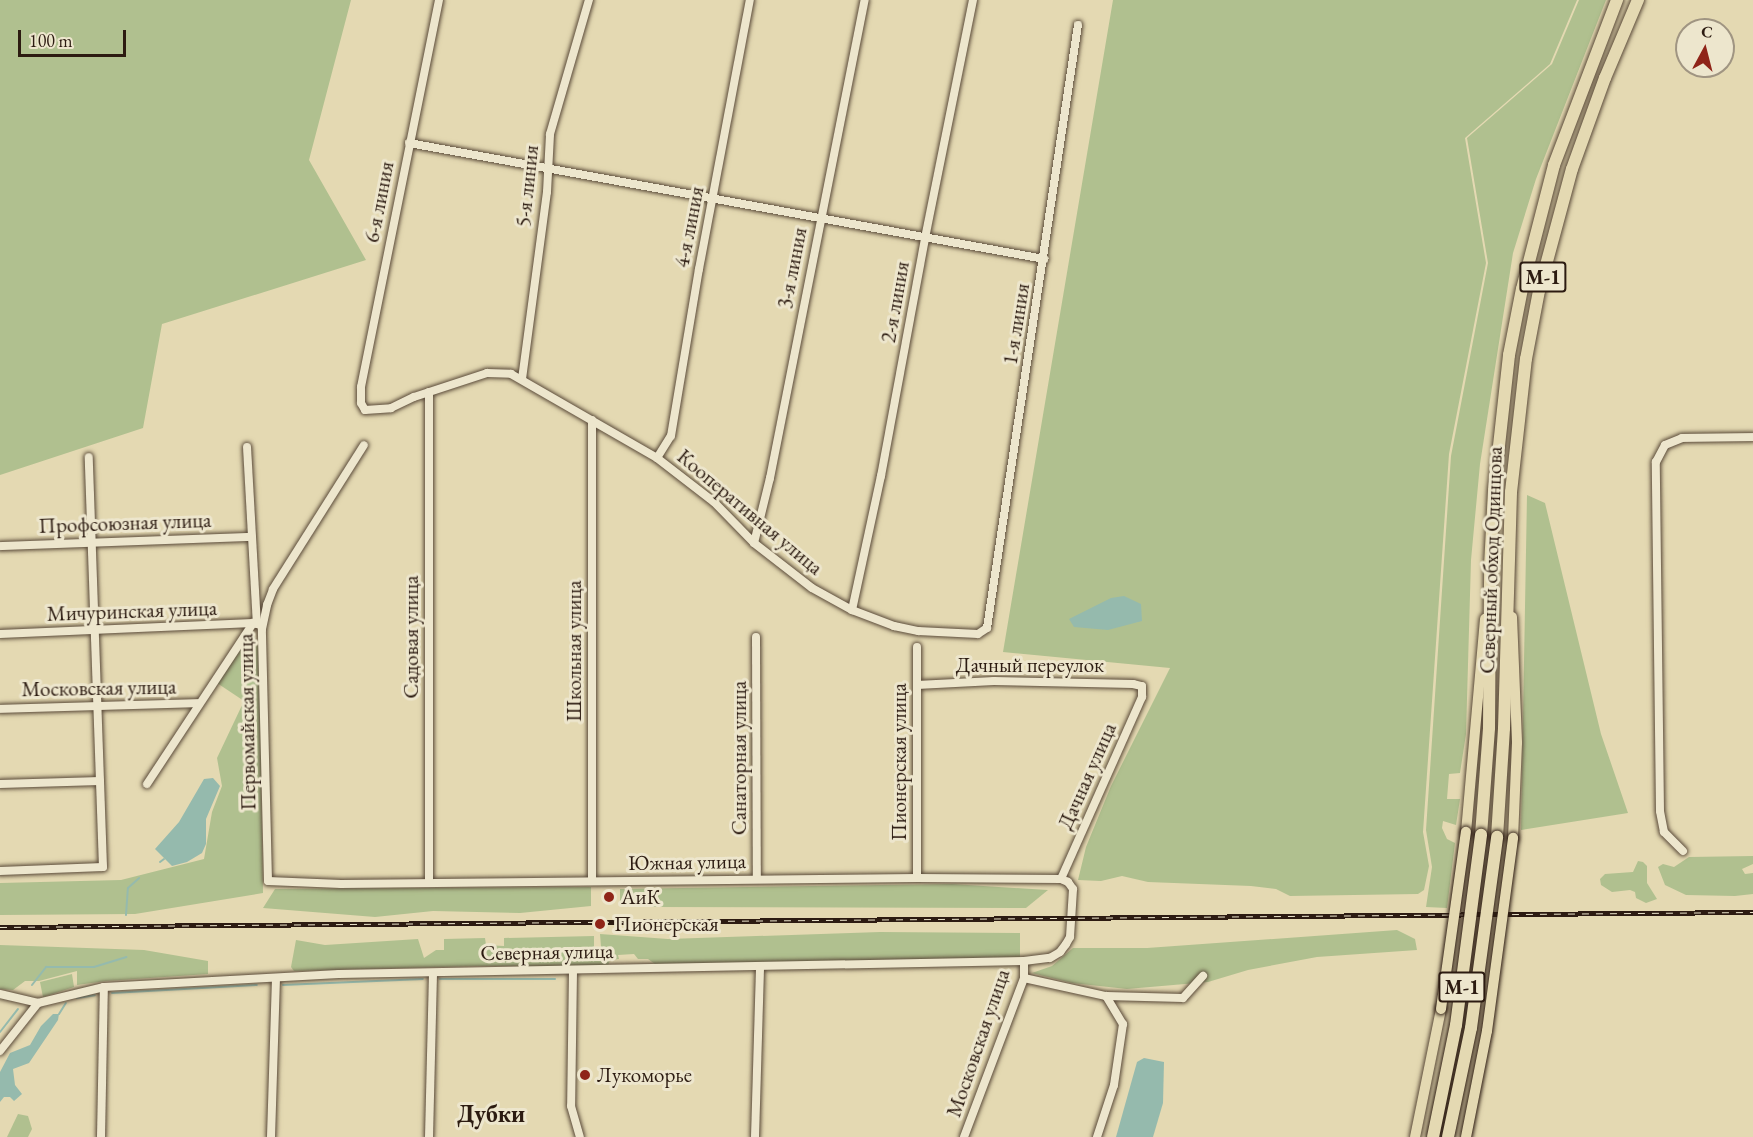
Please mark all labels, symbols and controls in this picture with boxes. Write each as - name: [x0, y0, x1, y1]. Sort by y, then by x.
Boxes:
- scale bar: [21, 18, 129, 56]
- north arrow: [1675, 18, 1735, 78]
- text: С: [1700, 21, 1714, 43]
- text: 100 m: [29, 29, 73, 52]
- street label: 5-я линия: [510, 144, 544, 228]
- street label: 6-я линия: [359, 159, 399, 245]
- street label: 4-я линия: [669, 184, 709, 270]
- street label: 3-я линия: [772, 225, 812, 311]
- street label: 2-я линия: [875, 259, 915, 345]
- road number: М-1: [1519, 260, 1567, 294]
- street label: 1-я линия: [997, 282, 1035, 366]
- street label: Кооперативная улица: [672, 444, 828, 580]
- street label: Северный обход Одинцова: [1474, 446, 1508, 674]
- street label: Профсоюзная улица: [38, 507, 212, 539]
- street label: Садовая улица: [398, 575, 424, 699]
- street label: Школьная улица: [561, 580, 587, 722]
- street label: Мичуринская улица: [46, 595, 218, 627]
- street label: Первомайская улица: [233, 633, 261, 811]
- street label: Дачный переулок: [956, 652, 1104, 678]
- street label: Московская улица: [21, 674, 177, 702]
- street label: Санаторная улица: [726, 681, 752, 835]
- street label: Пионерская улица: [886, 683, 912, 841]
- street label: Дачная улица: [1052, 719, 1122, 833]
- street label: Южная улица: [628, 848, 746, 876]
- place label: АиК: [621, 884, 661, 910]
- marker: АиК: [602, 890, 616, 904]
- place label: Пионерская: [614, 911, 719, 937]
- marker: Пионерская: [591, 915, 609, 933]
- street label: Северная улица: [480, 938, 614, 966]
- street label: Московская улица: [941, 966, 1015, 1120]
- road number: М-1: [1438, 970, 1486, 1004]
- place label: Лукоморье: [597, 1062, 692, 1088]
- marker: Лукоморье: [578, 1068, 592, 1082]
- district label: Дубки: [457, 1100, 525, 1128]

